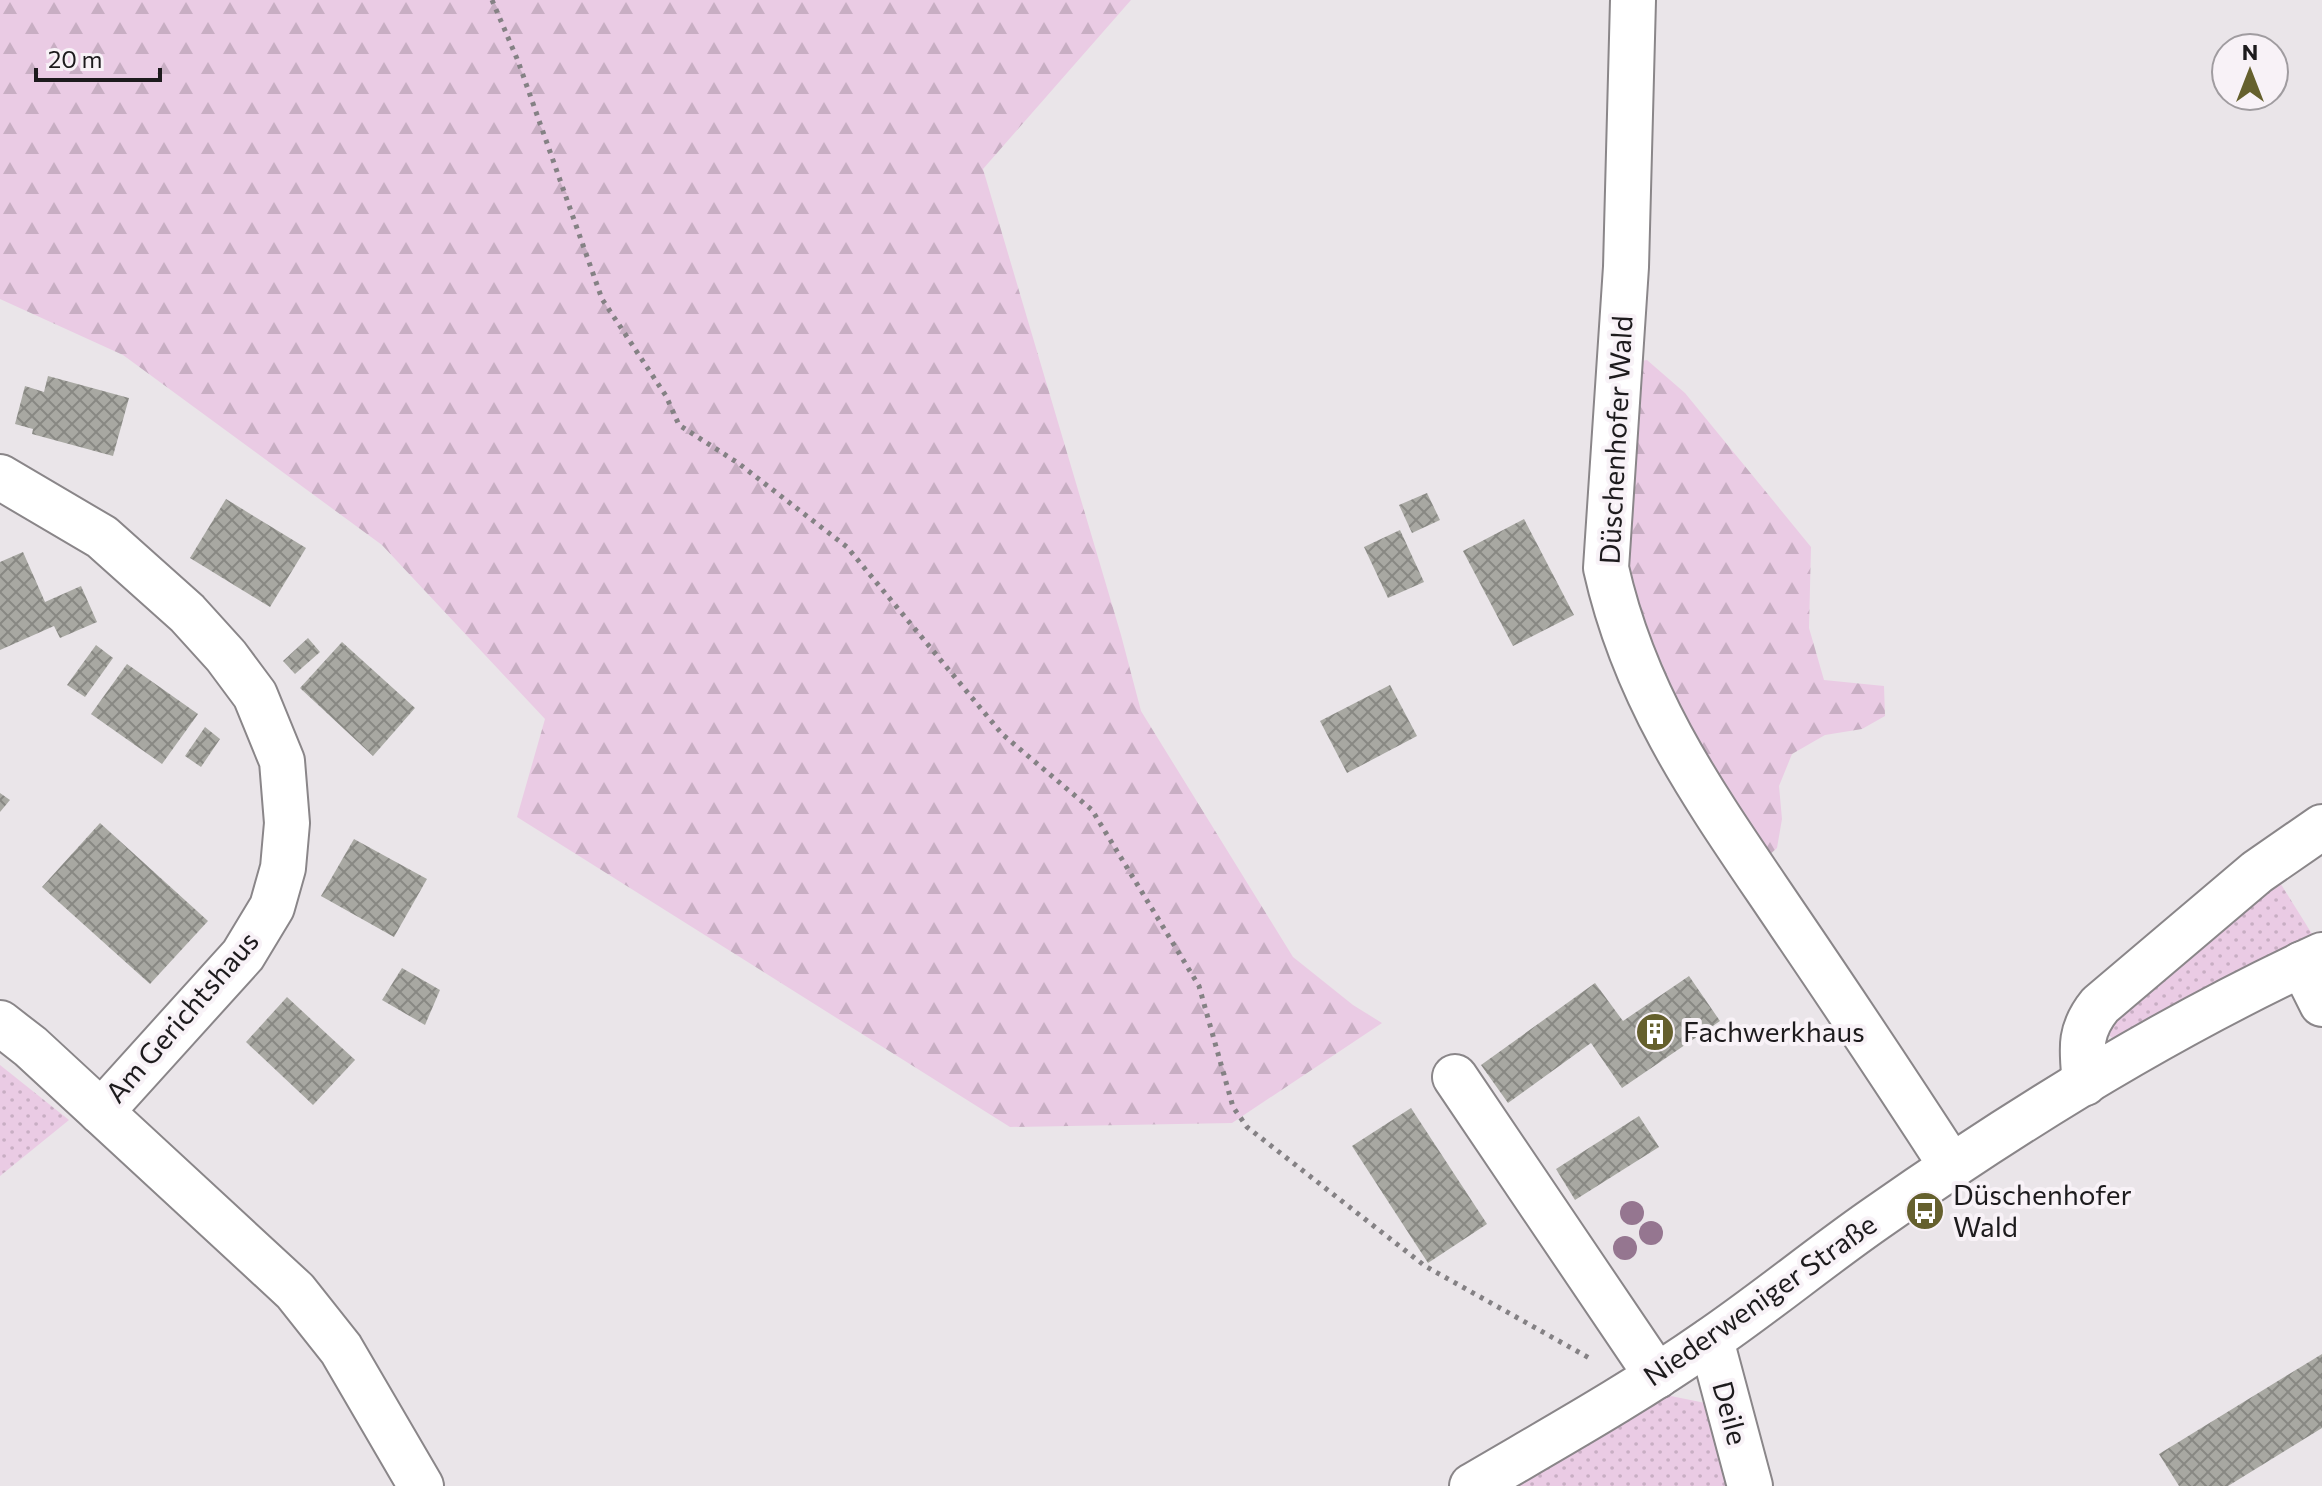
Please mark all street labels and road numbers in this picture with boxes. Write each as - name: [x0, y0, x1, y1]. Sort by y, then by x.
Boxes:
- street label: Düschenhofer Wald: [1592, 315, 1638, 565]
- street label: Am Gerichtshaus: [98, 924, 265, 1109]
- street label: Niederweniger Straße: [1637, 1206, 1882, 1392]
- street label: Deile: [1706, 1377, 1756, 1448]

